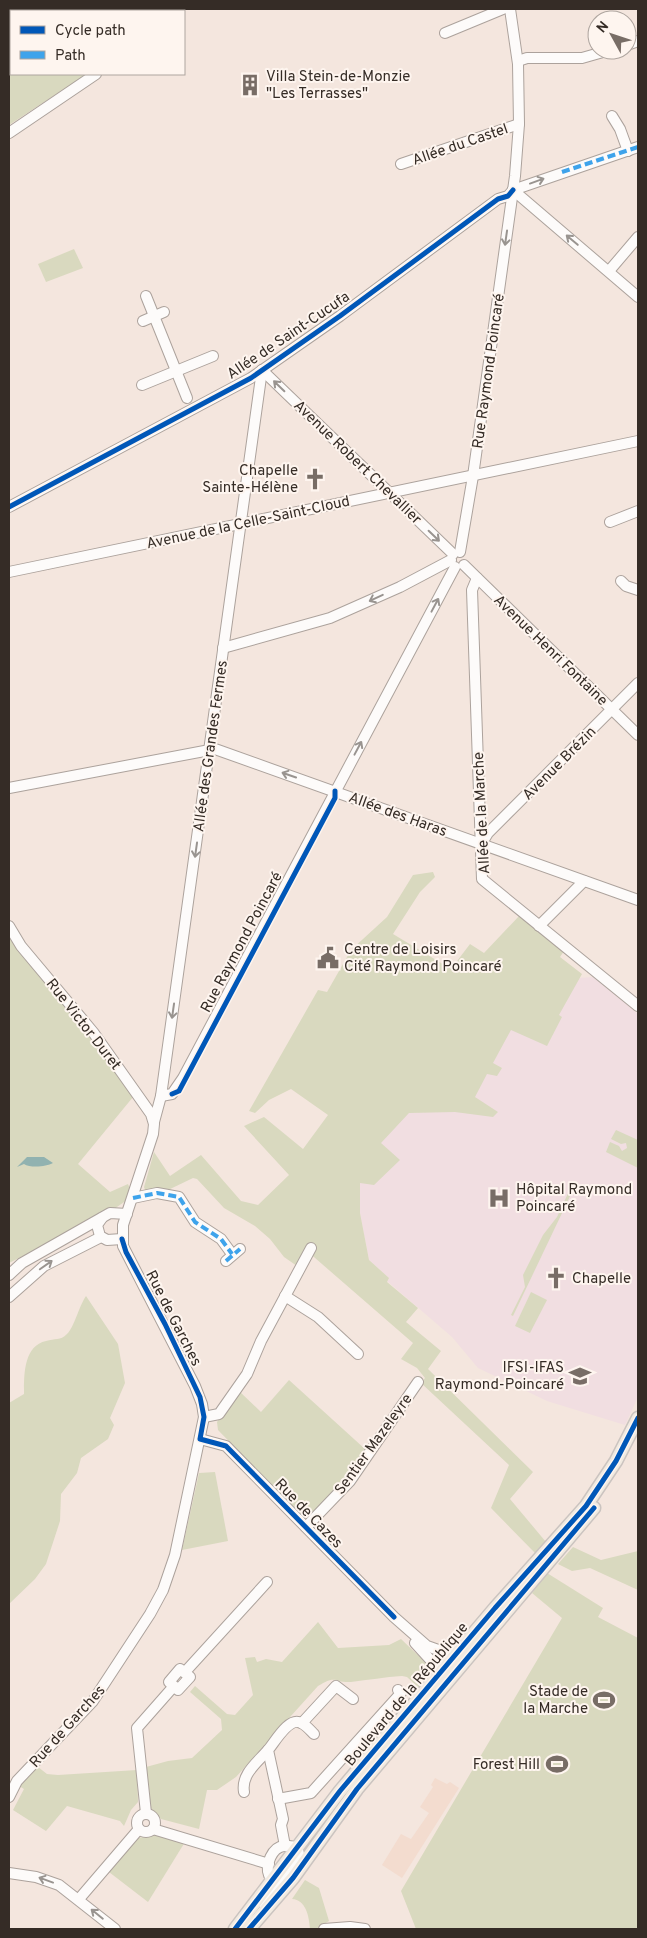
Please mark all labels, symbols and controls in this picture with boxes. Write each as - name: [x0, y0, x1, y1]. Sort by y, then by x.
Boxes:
- legend: [10, 10, 185, 75]
- north arrow: [587, 10, 637, 60]
- text: N: [593, 18, 613, 37]
- text: Cycle path: [55, 22, 126, 41]
- text: Path: [55, 47, 86, 66]
- place label: Villa Stein-de-Monzie "Les Terrasses": [266, 68, 410, 104]
- building icon: Villa Stein-de-Monzie "Les Terrasses": [237, 72, 263, 98]
- street label: Allée du Castel: [410, 120, 511, 171]
- one-way arrow: [529, 176, 545, 185]
- one-way arrow: [501, 229, 511, 245]
- one-way arrow: [566, 234, 579, 245]
- street label: Allée de Saint-Cucufa: [224, 288, 354, 384]
- street label: Rue Raymond Poincaré: [469, 292, 510, 450]
- one-way arrow: [273, 380, 286, 392]
- street label: Avenue Robert Chevallier: [289, 397, 425, 529]
- place label: Chapelle Sainte-Hélène: [202, 462, 298, 498]
- church icon: Chapelle Sainte-Hélène: [302, 466, 328, 492]
- street label: Avenue de la Celle-Saint-Cloud: [145, 493, 352, 554]
- one-way arrow: [428, 530, 441, 542]
- street label: Avenue Henri Fontaine: [489, 592, 611, 711]
- one-way arrow: [369, 594, 384, 603]
- one-way arrow: [431, 598, 440, 613]
- street label: Allée des Grandes Fermes: [190, 659, 233, 833]
- street label: Avenue Brézin: [519, 723, 601, 805]
- one-way arrow: [354, 741, 363, 756]
- street label: Allée de la Marche: [470, 751, 495, 875]
- one-way arrow: [282, 770, 297, 779]
- street label: Allée des Haras: [346, 789, 449, 842]
- one-way arrow: [190, 841, 200, 857]
- street label: Rue Raymond Poincaré: [197, 869, 287, 1016]
- place label: Centre de Loisirs Cité Raymond Poincaré: [344, 941, 502, 977]
- public building icon: Centre de Loisirs Cité Raymond Poincaré: [315, 945, 341, 971]
- street label: Rue Victor Duret: [41, 975, 124, 1075]
- one-way arrow: [167, 1002, 177, 1018]
- place label: Hôpital Raymond Poincaré: [516, 1181, 632, 1217]
- hospital icon: Hôpital Raymond Poincaré: [486, 1185, 512, 1211]
- one-way arrow: [39, 1260, 53, 1270]
- church icon: Chapelle: [543, 1265, 569, 1291]
- street label: Rue de Garches: [140, 1268, 205, 1370]
- place label: Chapelle: [572, 1270, 631, 1289]
- place label: IFSI-IFAS Raymond-Poincaré: [435, 1359, 564, 1395]
- school or university icon: IFSI-IFAS Raymond-Poincaré: [567, 1363, 593, 1389]
- street label: Sentier Mazeleyre: [331, 1391, 417, 1499]
- street label: Rue de Cazes: [270, 1475, 346, 1553]
- street label: Boulevard de la République: [341, 1619, 473, 1771]
- street label: Rue de Garches: [26, 1682, 110, 1772]
- place label: Stade de la Marche: [523, 1683, 588, 1719]
- sports icon: Stade de la Marche: [591, 1687, 617, 1713]
- sports icon: Forest Hill: [544, 1751, 570, 1777]
- place label: Forest Hill: [473, 1756, 540, 1775]
- one-way arrow: [39, 1875, 54, 1884]
- one-way arrow: [91, 1908, 104, 1919]

